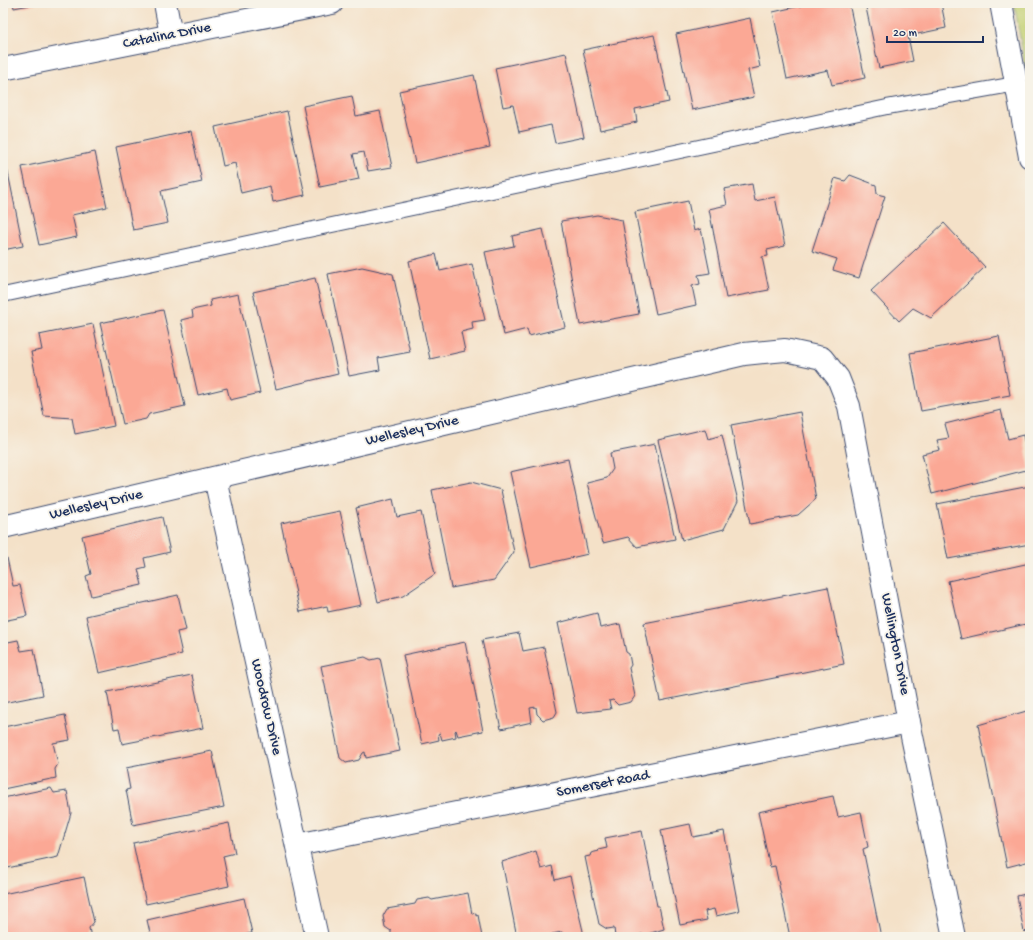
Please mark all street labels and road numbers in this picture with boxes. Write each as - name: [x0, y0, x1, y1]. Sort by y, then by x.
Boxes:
- street label: Catalina Drive: [122, 19, 213, 53]
- street label: Wellesley Drive: [364, 411, 461, 450]
- street label: Wellesley Drive: [48, 485, 145, 524]
- street label: Wellington Drive: [876, 592, 914, 697]
- street label: Woodrow Drive: [246, 657, 286, 757]
- street label: Somerset Road: [555, 766, 652, 802]

